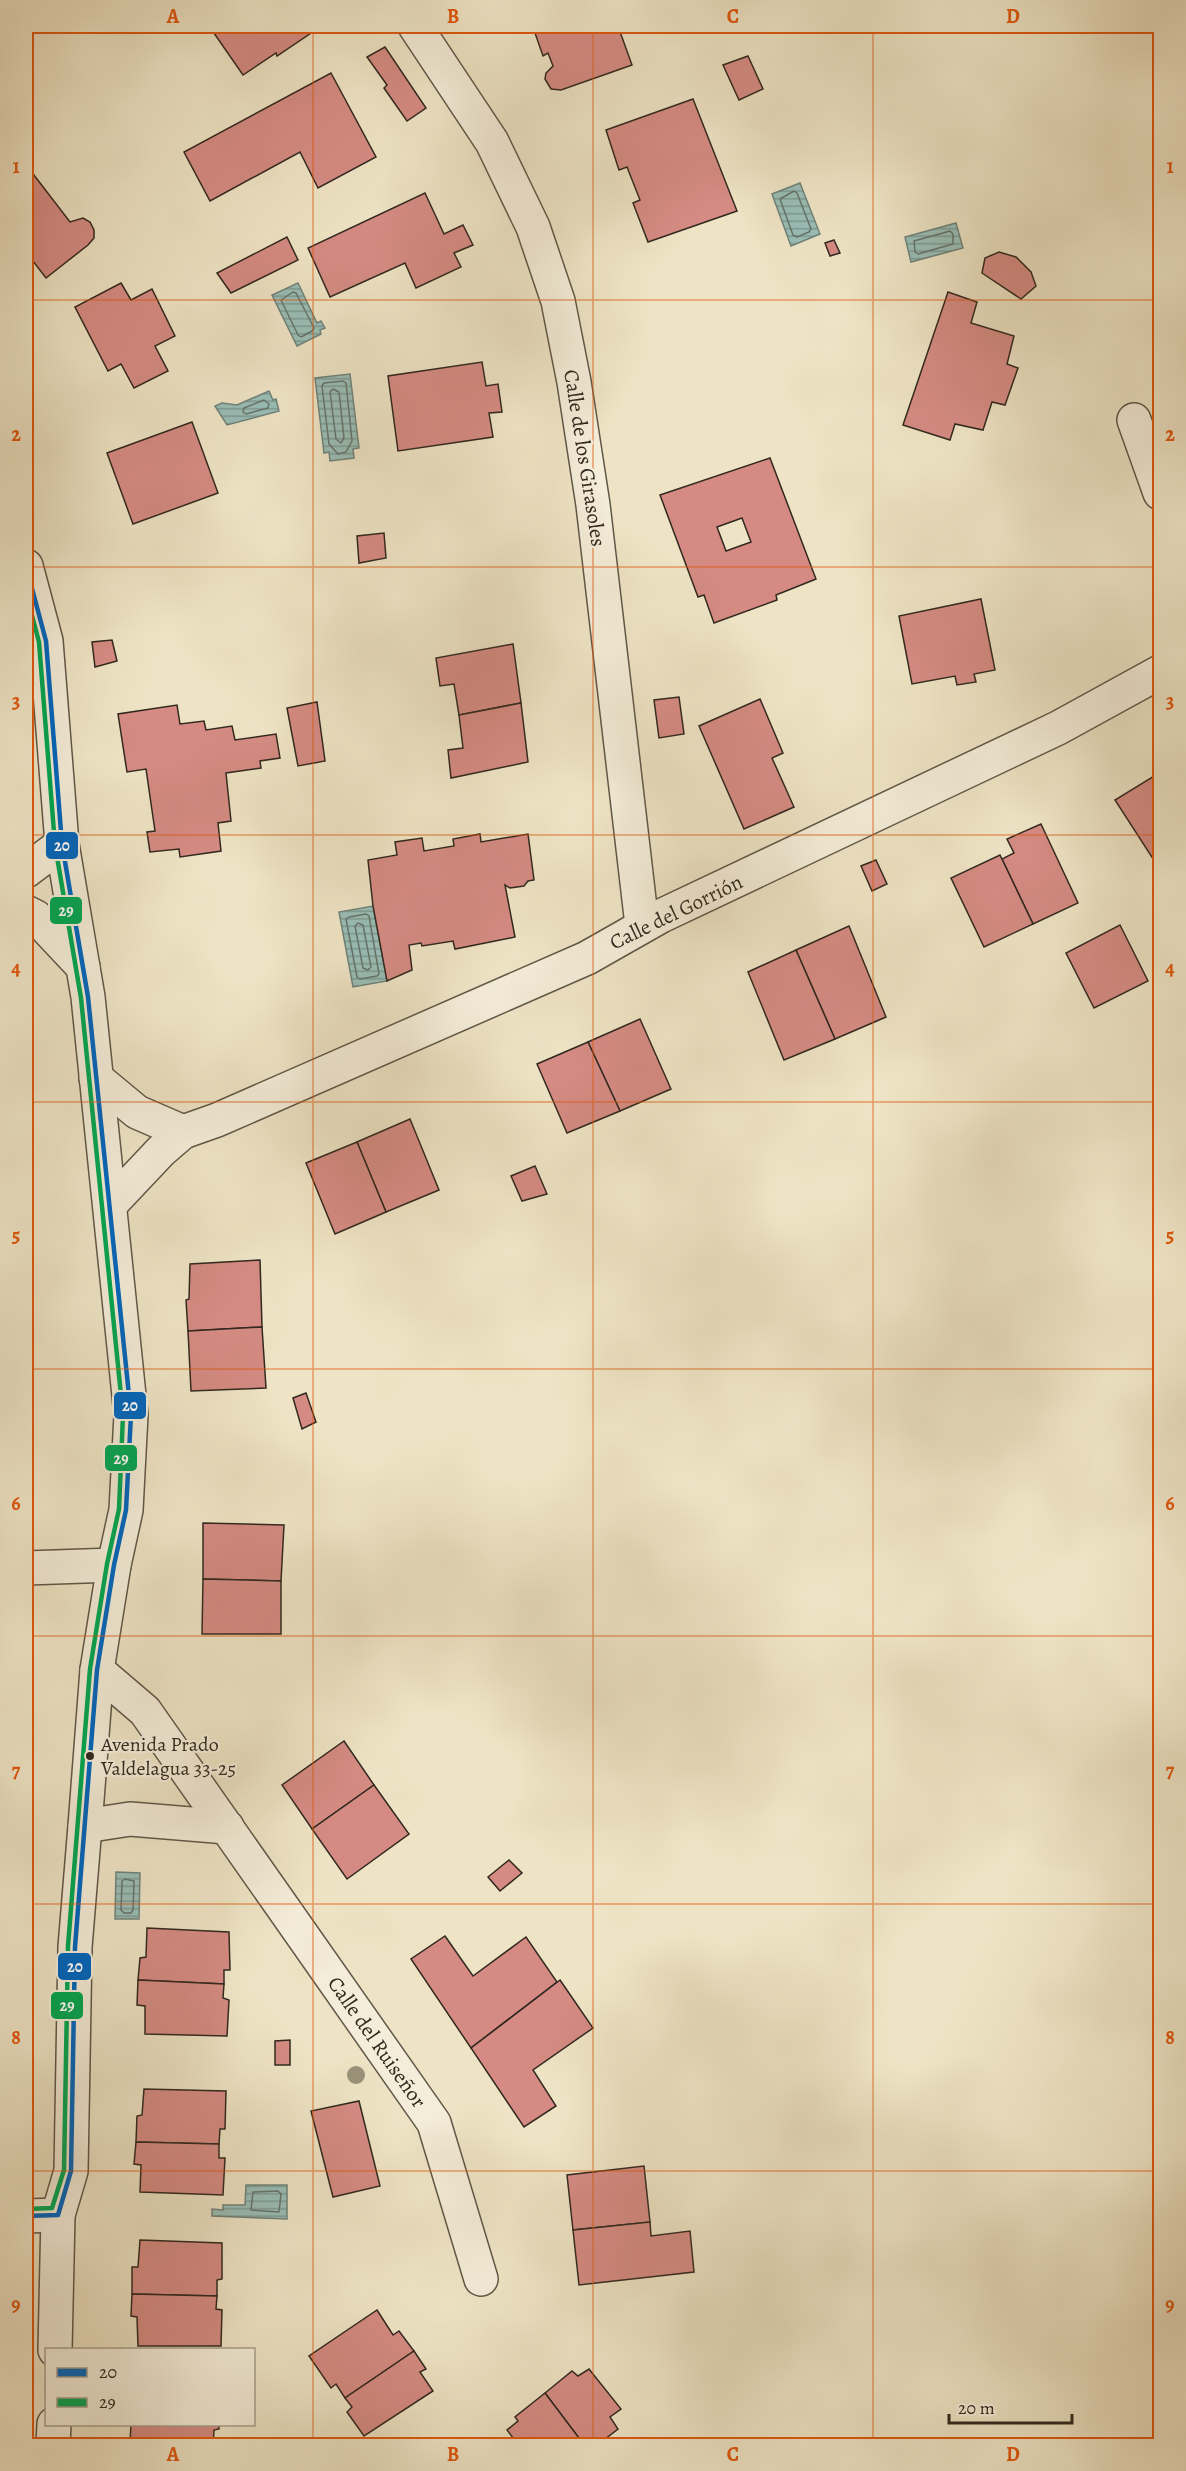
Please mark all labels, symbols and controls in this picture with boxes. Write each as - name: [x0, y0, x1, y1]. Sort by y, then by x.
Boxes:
- text: A: [166, 3, 180, 30]
- text: B: [447, 3, 459, 30]
- text: C: [727, 3, 739, 30]
- text: D: [1006, 3, 1020, 30]
- text: 1: [12, 153, 20, 180]
- text: 1: [1166, 153, 1174, 180]
- street label: Calle de los Girasoles: [557, 368, 613, 548]
- text: 2: [11, 421, 21, 448]
- text: 2: [1165, 421, 1175, 448]
- text: 3: [12, 688, 20, 715]
- text: 3: [1166, 688, 1174, 715]
- line badge: 20: [45, 831, 79, 860]
- text: 20: [54, 835, 70, 857]
- street label: Calle del Gorrión: [605, 868, 747, 956]
- line badge: 29: [49, 896, 83, 925]
- text: 29: [58, 900, 74, 922]
- text: 4: [11, 955, 21, 982]
- text: 4: [1165, 955, 1175, 982]
- text: 5: [12, 1222, 20, 1249]
- text: 5: [1166, 1222, 1174, 1249]
- line badge: 20: [113, 1391, 147, 1420]
- text: 20: [122, 1395, 138, 1417]
- line badge: 29: [104, 1444, 138, 1472]
- text: 29: [113, 1448, 129, 1470]
- text: 6: [11, 1490, 21, 1517]
- text: 6: [1165, 1490, 1175, 1517]
- place label: Avenida Prado Valdelagua 33-25: [100, 1731, 236, 1782]
- marker: Avenida Prado Valdelagua 33-25: [84, 1750, 96, 1762]
- text: 7: [12, 1757, 21, 1784]
- text: 7: [1166, 1757, 1175, 1784]
- line badge: 20: [57, 1952, 92, 1981]
- text: 20: [67, 1956, 83, 1978]
- street label: Calle del Ruiseñor: [321, 1971, 433, 2113]
- line badge: 29: [50, 1991, 84, 2020]
- text: 29: [59, 1995, 75, 2017]
- text: 8: [11, 2024, 21, 2051]
- text: 8: [1165, 2024, 1175, 2051]
- text: 9: [11, 2291, 21, 2318]
- text: 9: [1165, 2291, 1175, 2318]
- legend: [45, 2348, 255, 2426]
- text: 20: [99, 2360, 117, 2384]
- scale bar: [949, 2387, 1072, 2425]
- text: 29: [99, 2390, 116, 2414]
- text: 20 m: [958, 2396, 995, 2420]
- text: A: [166, 2441, 180, 2468]
- text: B: [447, 2441, 459, 2468]
- text: C: [727, 2441, 739, 2468]
- text: D: [1006, 2441, 1020, 2468]

